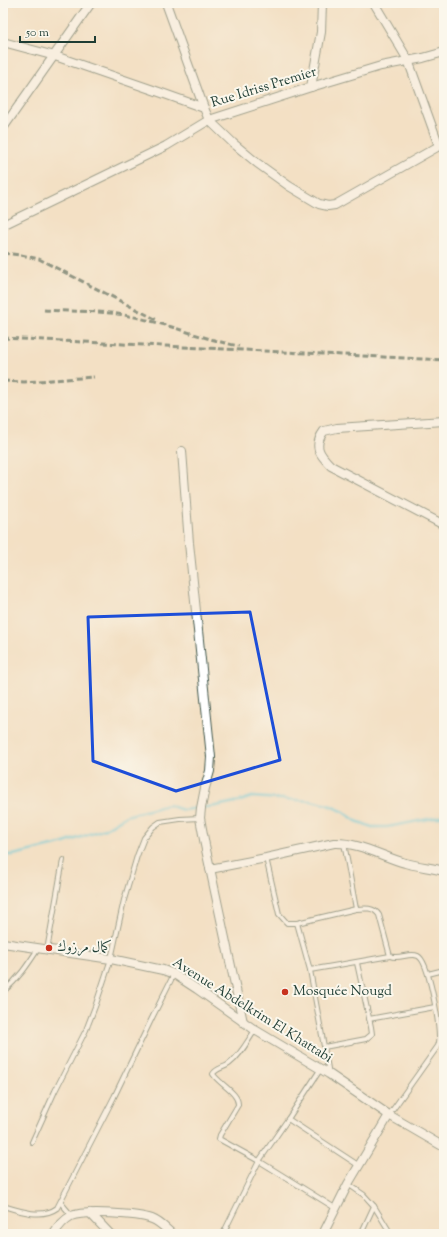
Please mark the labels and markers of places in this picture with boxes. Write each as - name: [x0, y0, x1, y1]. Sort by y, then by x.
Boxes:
- place label: كمال مرزوك: [57, 938, 111, 958]
- marker: كمال مرزوك: [44, 943, 54, 953]
- place label: Mosquée Nougd: [293, 982, 392, 1002]
- marker: Mosquée Nougd: [280, 987, 290, 997]

